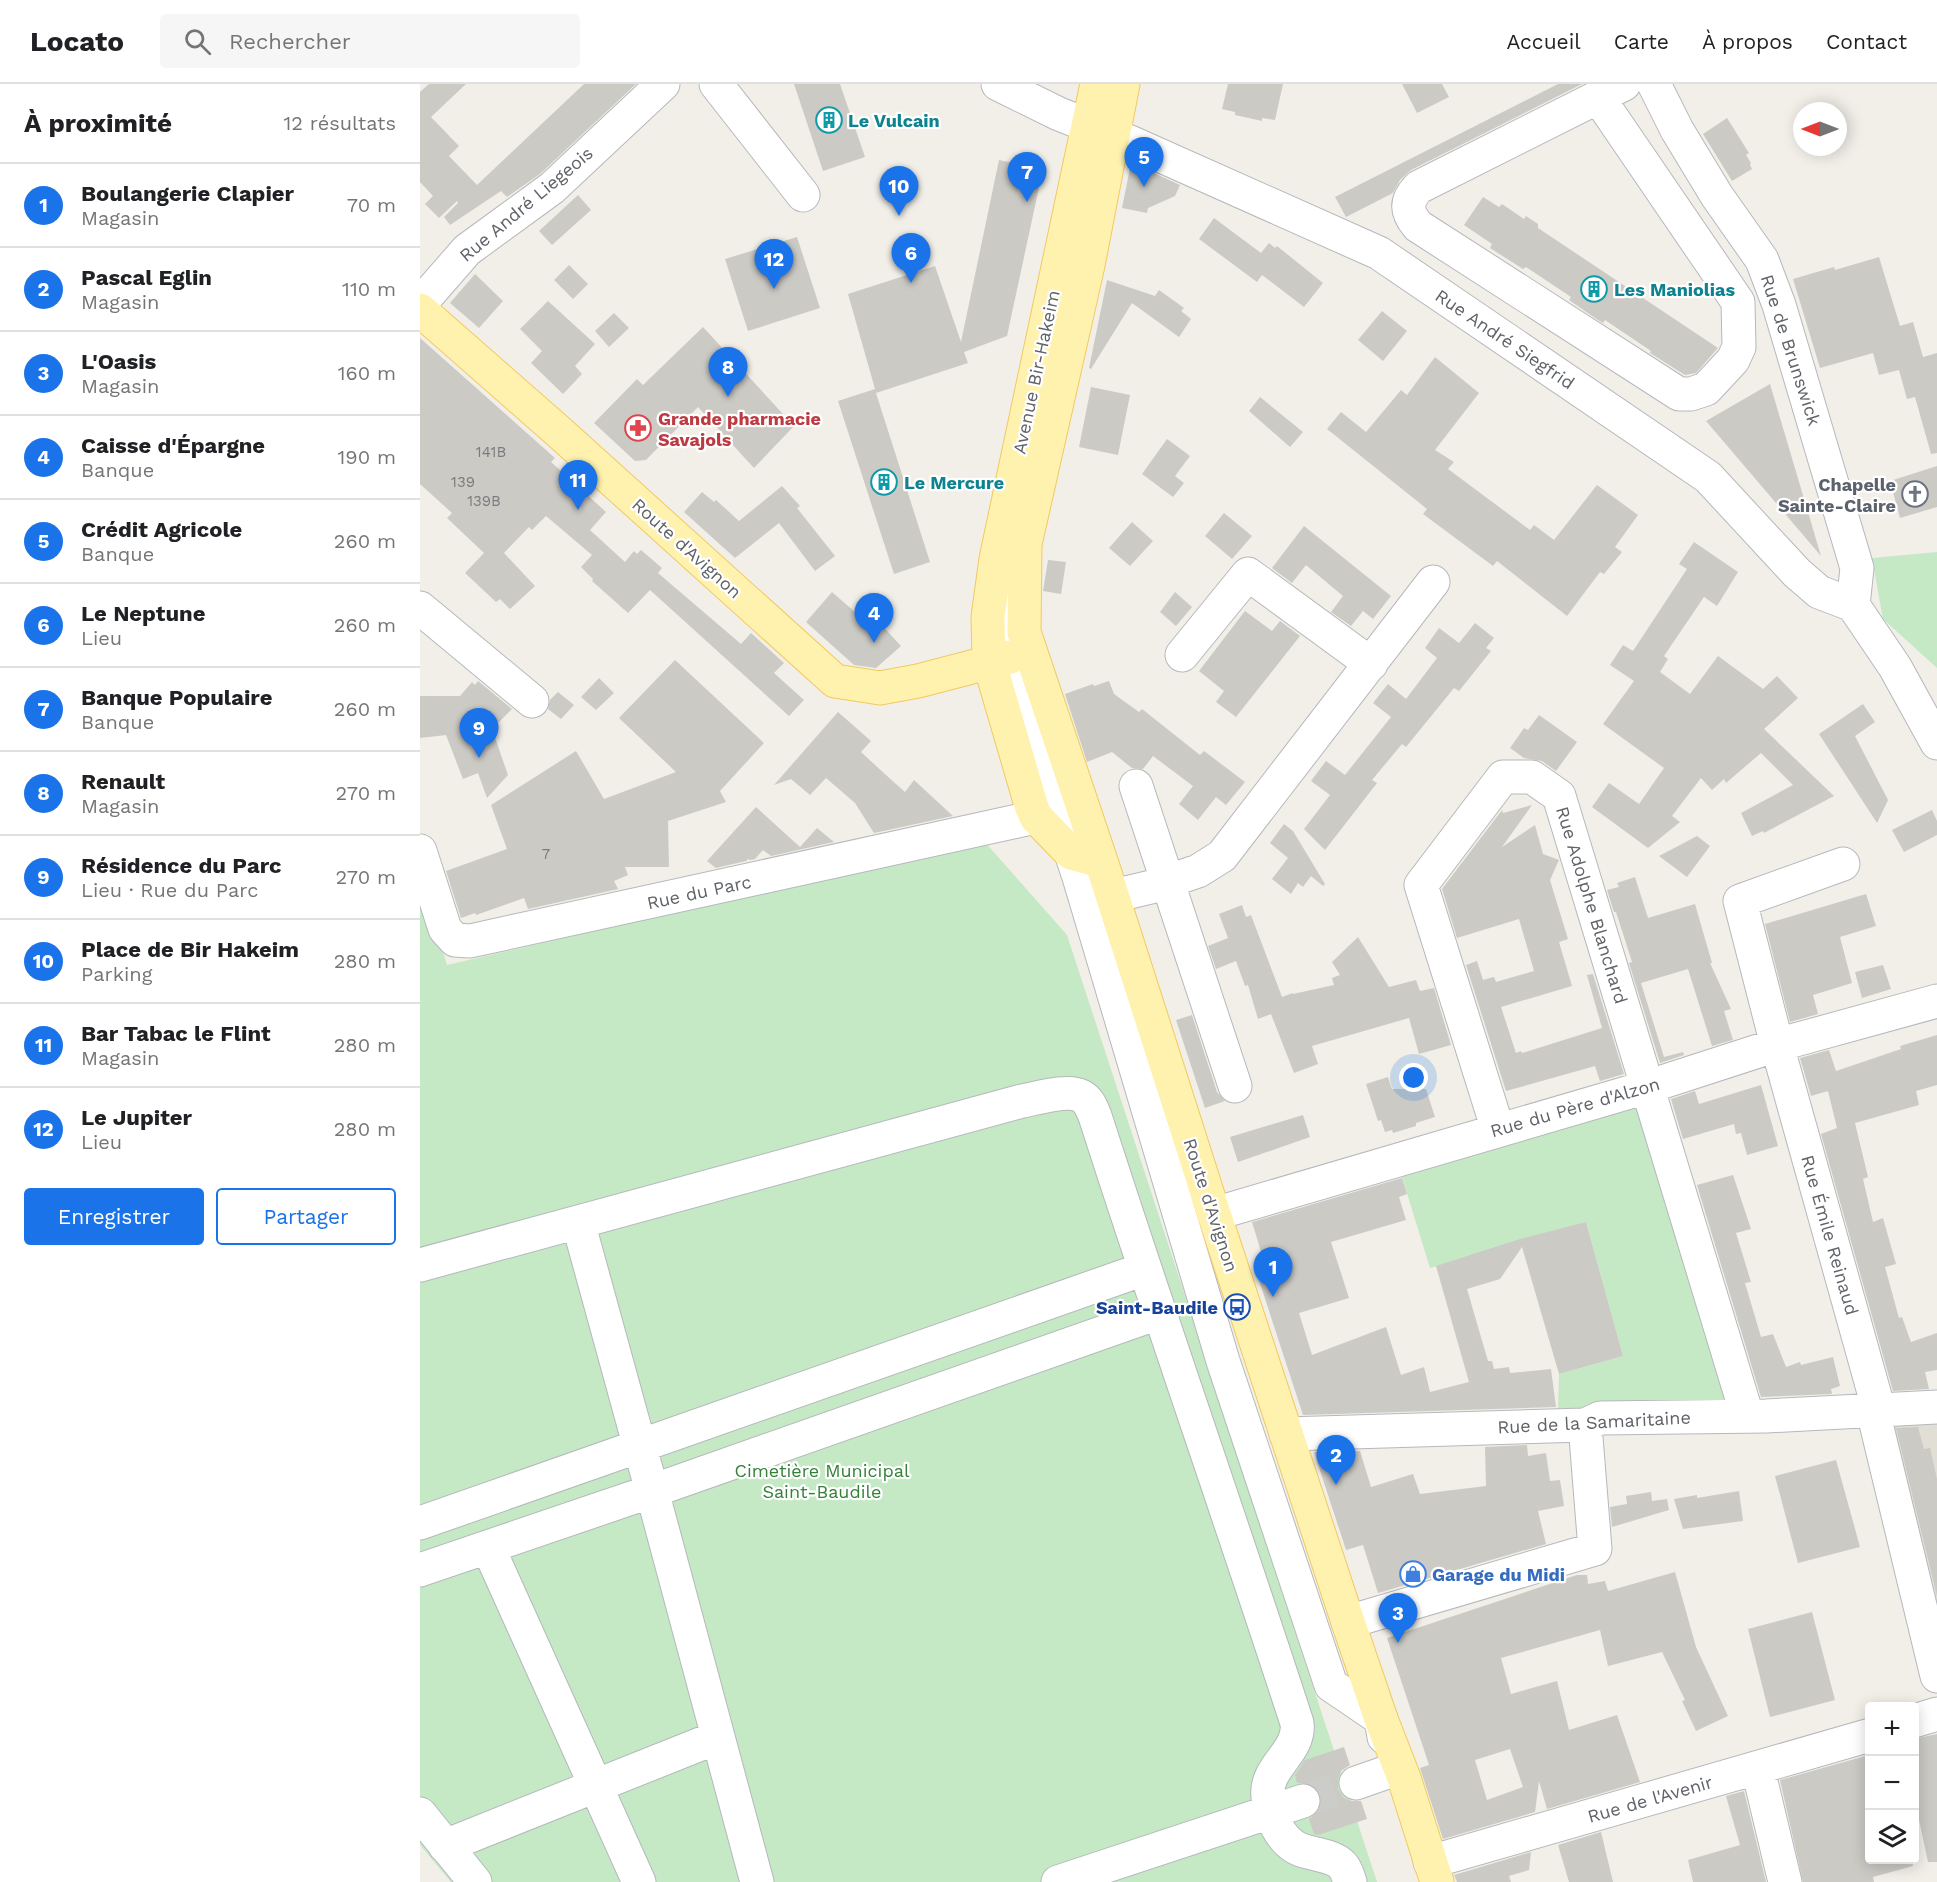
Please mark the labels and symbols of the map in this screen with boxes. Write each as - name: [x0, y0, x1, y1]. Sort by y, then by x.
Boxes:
- north arrow: [1793, 102, 1847, 156]
- building icon: Le Vulcain: [814, 105, 844, 135]
- place label: Le Vulcain: [848, 110, 940, 131]
- pin: 5: [1124, 138, 1164, 187]
- street label: Rue André Liegeois: [455, 142, 597, 266]
- pin: 7: [1008, 152, 1046, 202]
- pin: 10: [880, 166, 918, 216]
- pin: 6: [892, 234, 930, 283]
- pin: 12: [754, 240, 794, 289]
- street label: Rue de Brunswick: [1757, 272, 1825, 428]
- building icon: Les Maniolias: [1579, 274, 1609, 304]
- place label: Les Maniolias: [1614, 279, 1735, 300]
- street label: Rue André Siegfrid: [1431, 285, 1579, 393]
- street label: Avenue Bir-Hakeim: [1008, 288, 1064, 456]
- pin: 8: [708, 348, 748, 397]
- place label: Grande pharmacie Savajols: [658, 408, 821, 450]
- pharmacy icon: Grande pharmacie Savajols: [623, 413, 653, 443]
- house number: 141B: [476, 443, 506, 461]
- pin: 11: [558, 460, 598, 510]
- building icon: Le Mercure: [869, 467, 899, 497]
- place label: Le Mercure: [904, 472, 1004, 493]
- house number: 139: [451, 473, 475, 491]
- place label: Chapelle Sainte-Claire: [1778, 474, 1896, 516]
- church icon: Chapelle Sainte-Claire: [1900, 479, 1930, 509]
- house number: 139B: [467, 492, 501, 510]
- street label: Route d'Avignon: [628, 494, 746, 602]
- pin: 4: [854, 594, 894, 643]
- pin: 9: [460, 708, 498, 758]
- street label: Rue Adolphe Blanchard: [1552, 804, 1632, 1006]
- house number: 7: [542, 845, 550, 863]
- street label: Rue du Parc: [645, 871, 753, 913]
- your location: [1399, 1063, 1428, 1092]
- street label: Rue du Père d'Alzon: [1488, 1073, 1662, 1141]
- street label: Route d'Avignon: [1179, 1135, 1243, 1275]
- street label: Rue Émile Reinaud: [1797, 1153, 1863, 1317]
- pin: 1: [1254, 1248, 1292, 1297]
- bus stop icon: Saint-Baudile: [1222, 1292, 1252, 1322]
- place label: Saint-Baudile: [1096, 1297, 1218, 1318]
- street label: Rue de la Samaritaine: [1497, 1406, 1691, 1438]
- pin: 2: [1316, 1436, 1356, 1485]
- park label: Cimetière Municipal Saint-Baudile: [735, 1460, 910, 1502]
- shop icon: Garage du Midi: [1398, 1559, 1428, 1589]
- place label: Garage du Midi: [1432, 1564, 1565, 1585]
- pin: 3: [1378, 1594, 1418, 1643]
- street label: Rue de l'Avenir: [1585, 1771, 1715, 1827]

